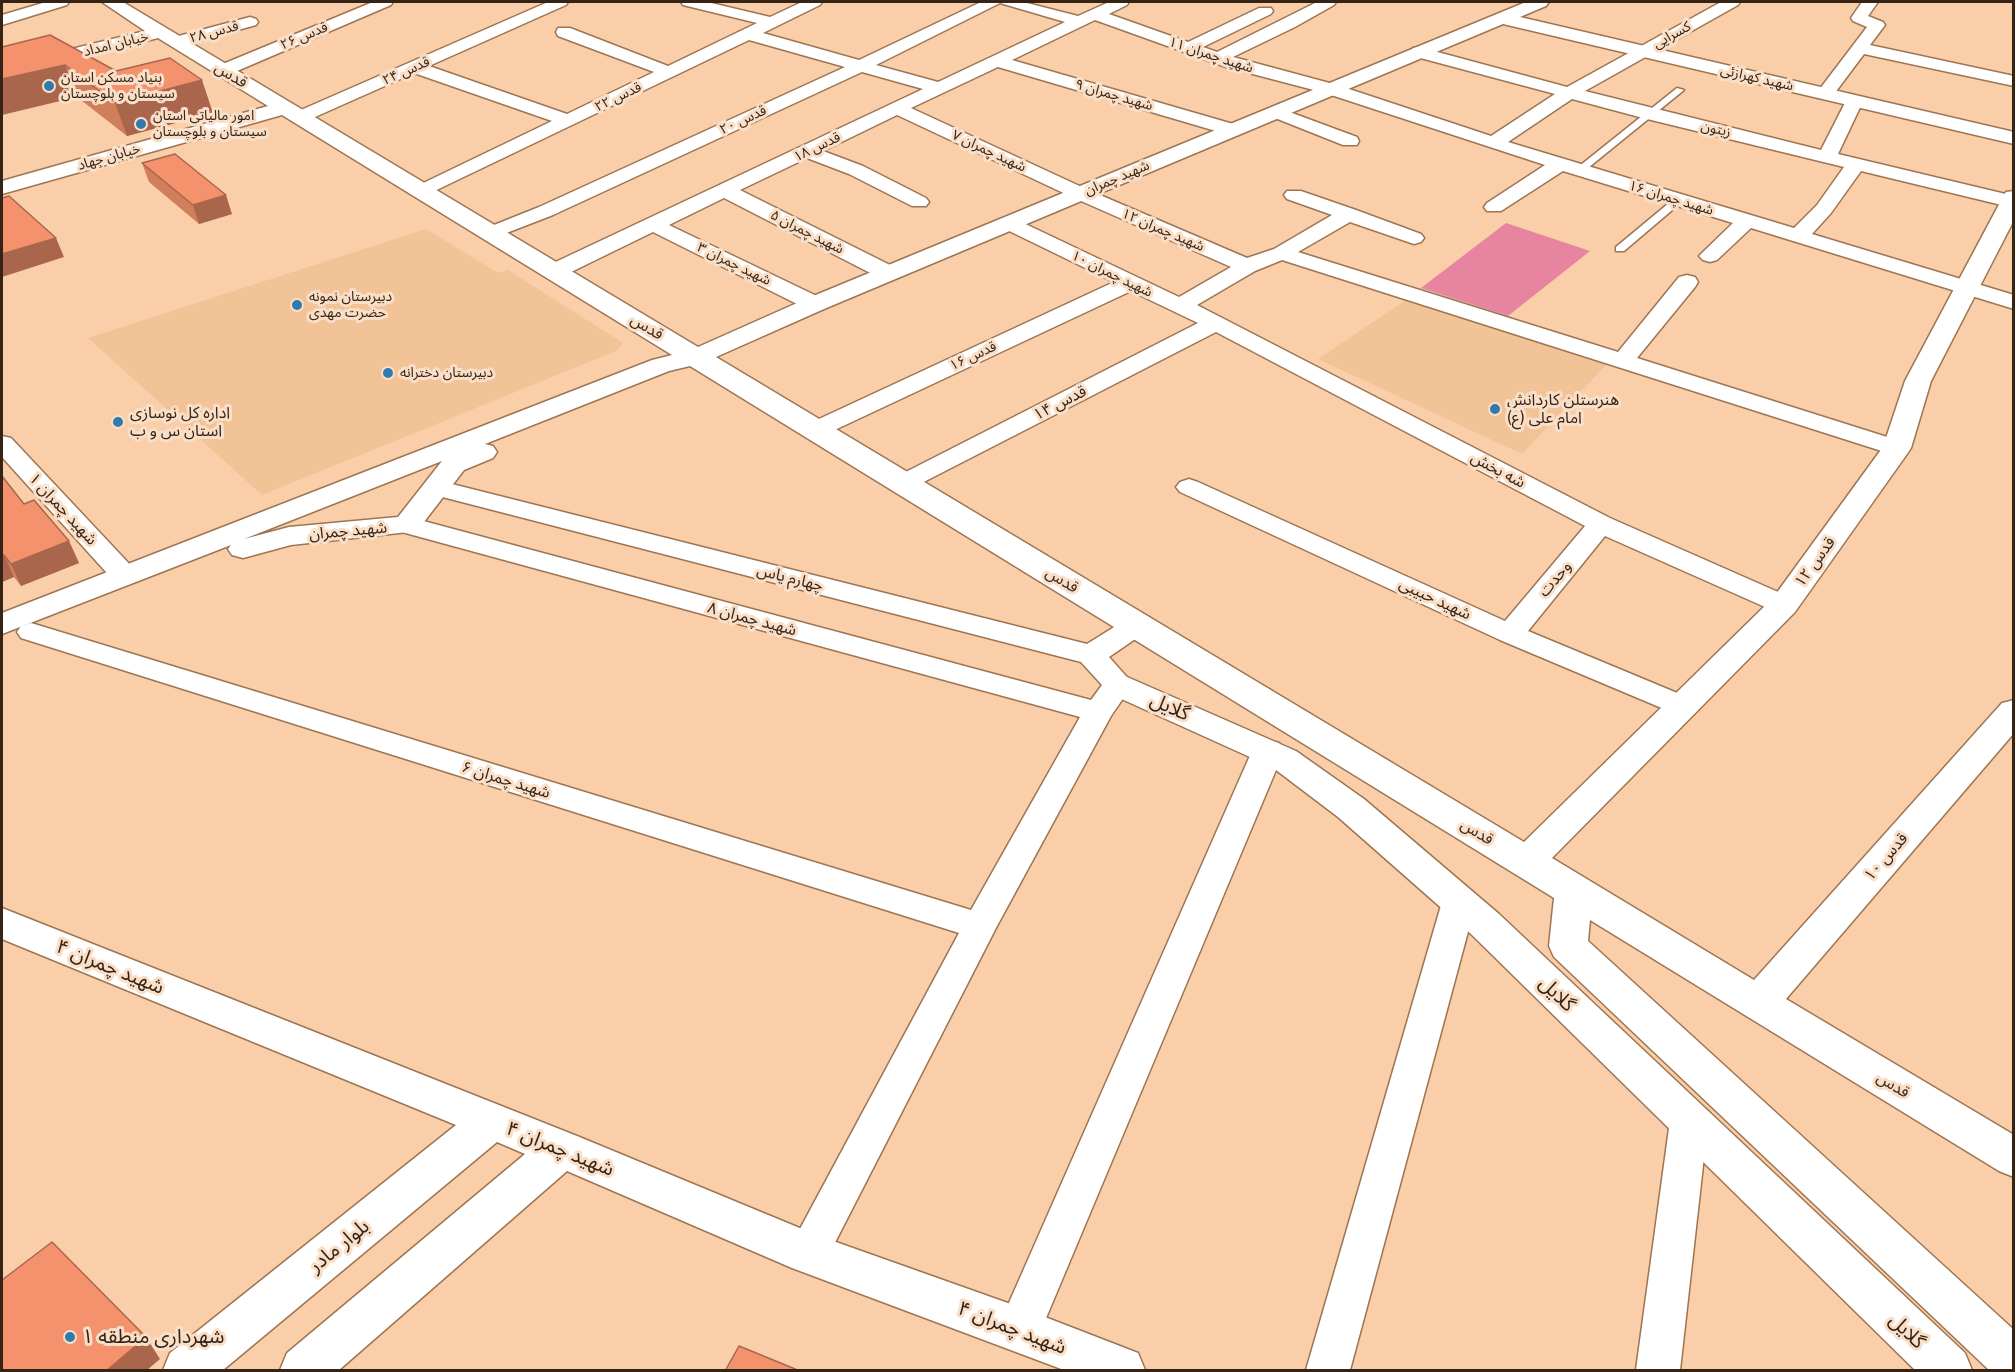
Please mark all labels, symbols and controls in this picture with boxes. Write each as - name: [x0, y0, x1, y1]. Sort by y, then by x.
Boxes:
- street label: قدس ۲۸: [188, 17, 240, 47]
- street label: قدس ۲۶: [278, 18, 330, 54]
- street label: کسرایی: [1650, 18, 1694, 52]
- street label: خیابان امداد: [82, 28, 150, 60]
- street label: شهید چمران ۱۱: [1167, 33, 1255, 77]
- street label: قدس ۲۴: [380, 53, 432, 89]
- street label: قدس: [211, 58, 251, 92]
- street label: شهید کهرازئی: [1719, 61, 1795, 95]
- place label: بنیاد مسکن استان سیستان و بلوچستان: [61, 70, 175, 102]
- street label: شهید چمران ۹: [1073, 76, 1155, 114]
- street label: قدس ۲۲: [592, 78, 644, 116]
- marker: بنیاد مسکن استان سیستان و بلوچستان: [42, 79, 56, 93]
- street label: قدس ۲۰: [717, 102, 769, 138]
- place label: امور مالیاتی استان سیستان و بلوچستان: [153, 108, 267, 140]
- marker: امور مالیاتی استان سیستان و بلوچستان: [134, 117, 148, 131]
- street label: زیتون: [1699, 117, 1733, 141]
- street label: شهید چمران ۷: [949, 126, 1029, 176]
- street label: قدس ۱۸: [791, 128, 843, 166]
- street label: خیابان جهاد: [76, 140, 142, 174]
- street label: شهید چمران: [1082, 157, 1152, 199]
- street label: شهید چمران ۱۶: [1626, 177, 1716, 219]
- street label: شهید چمران ۱۲: [1119, 205, 1207, 255]
- street label: شهید چمران ۵: [768, 206, 846, 258]
- street label: شهید چمران ۳: [694, 239, 774, 289]
- street label: شهید چمران ۱۰: [1069, 247, 1155, 301]
- place label: دبیرستان نمونه حضرت مهدی: [309, 289, 392, 322]
- marker: دبیرستان نمونه حضرت مهدی: [290, 298, 304, 312]
- street label: قدس: [627, 310, 667, 344]
- street label: قدس ۱۶: [947, 338, 999, 374]
- place label: دبیرستان دخترانه: [400, 365, 493, 381]
- marker: دبیرستان دخترانه: [381, 366, 395, 380]
- street label: قدس ۱۴: [1030, 381, 1090, 425]
- place label: هنرستلن کاردانش امام علی (ع): [1507, 390, 1619, 428]
- marker: هنرستلن کاردانش امام علی (ع): [1488, 402, 1502, 416]
- place label: اداره کل نوسازی استان س و ب: [130, 403, 230, 441]
- marker: اداره کل نوسازی استان س و ب: [111, 415, 125, 429]
- street label: شه بخش: [1467, 448, 1529, 492]
- street label: شهید چمران ۱: [25, 469, 101, 549]
- street label: شهید چمران: [308, 518, 388, 544]
- street label: قدس ۱۲: [1790, 533, 1840, 591]
- street label: وحدت: [1534, 557, 1576, 601]
- street label: چهارم یاس: [755, 560, 825, 596]
- street label: قدس: [1042, 563, 1082, 597]
- street label: شهید حبیبی: [1396, 574, 1474, 624]
- street label: شهید چمران ۸: [705, 598, 799, 640]
- street label: گلایل: [1146, 688, 1194, 726]
- street label: شهید چمران ۶: [459, 757, 553, 803]
- street label: قدس: [1457, 815, 1497, 849]
- street label: قدس ۱۰: [1860, 829, 1912, 885]
- street label: شهید چمران ۴: [53, 934, 167, 1000]
- street label: گلایل: [1534, 971, 1580, 1017]
- street label: قدس: [1873, 1068, 1913, 1102]
- street label: شهید چمران ۴: [503, 1116, 617, 1182]
- street label: بلوار مادر: [304, 1214, 374, 1278]
- street label: شهید چمران ۴: [954, 1296, 1070, 1360]
- street label: گلایل: [1884, 1308, 1930, 1354]
- place label: شهرداری منطقه ۱: [82, 1325, 224, 1349]
- marker: شهرداری منطقه ۱: [63, 1330, 77, 1344]

